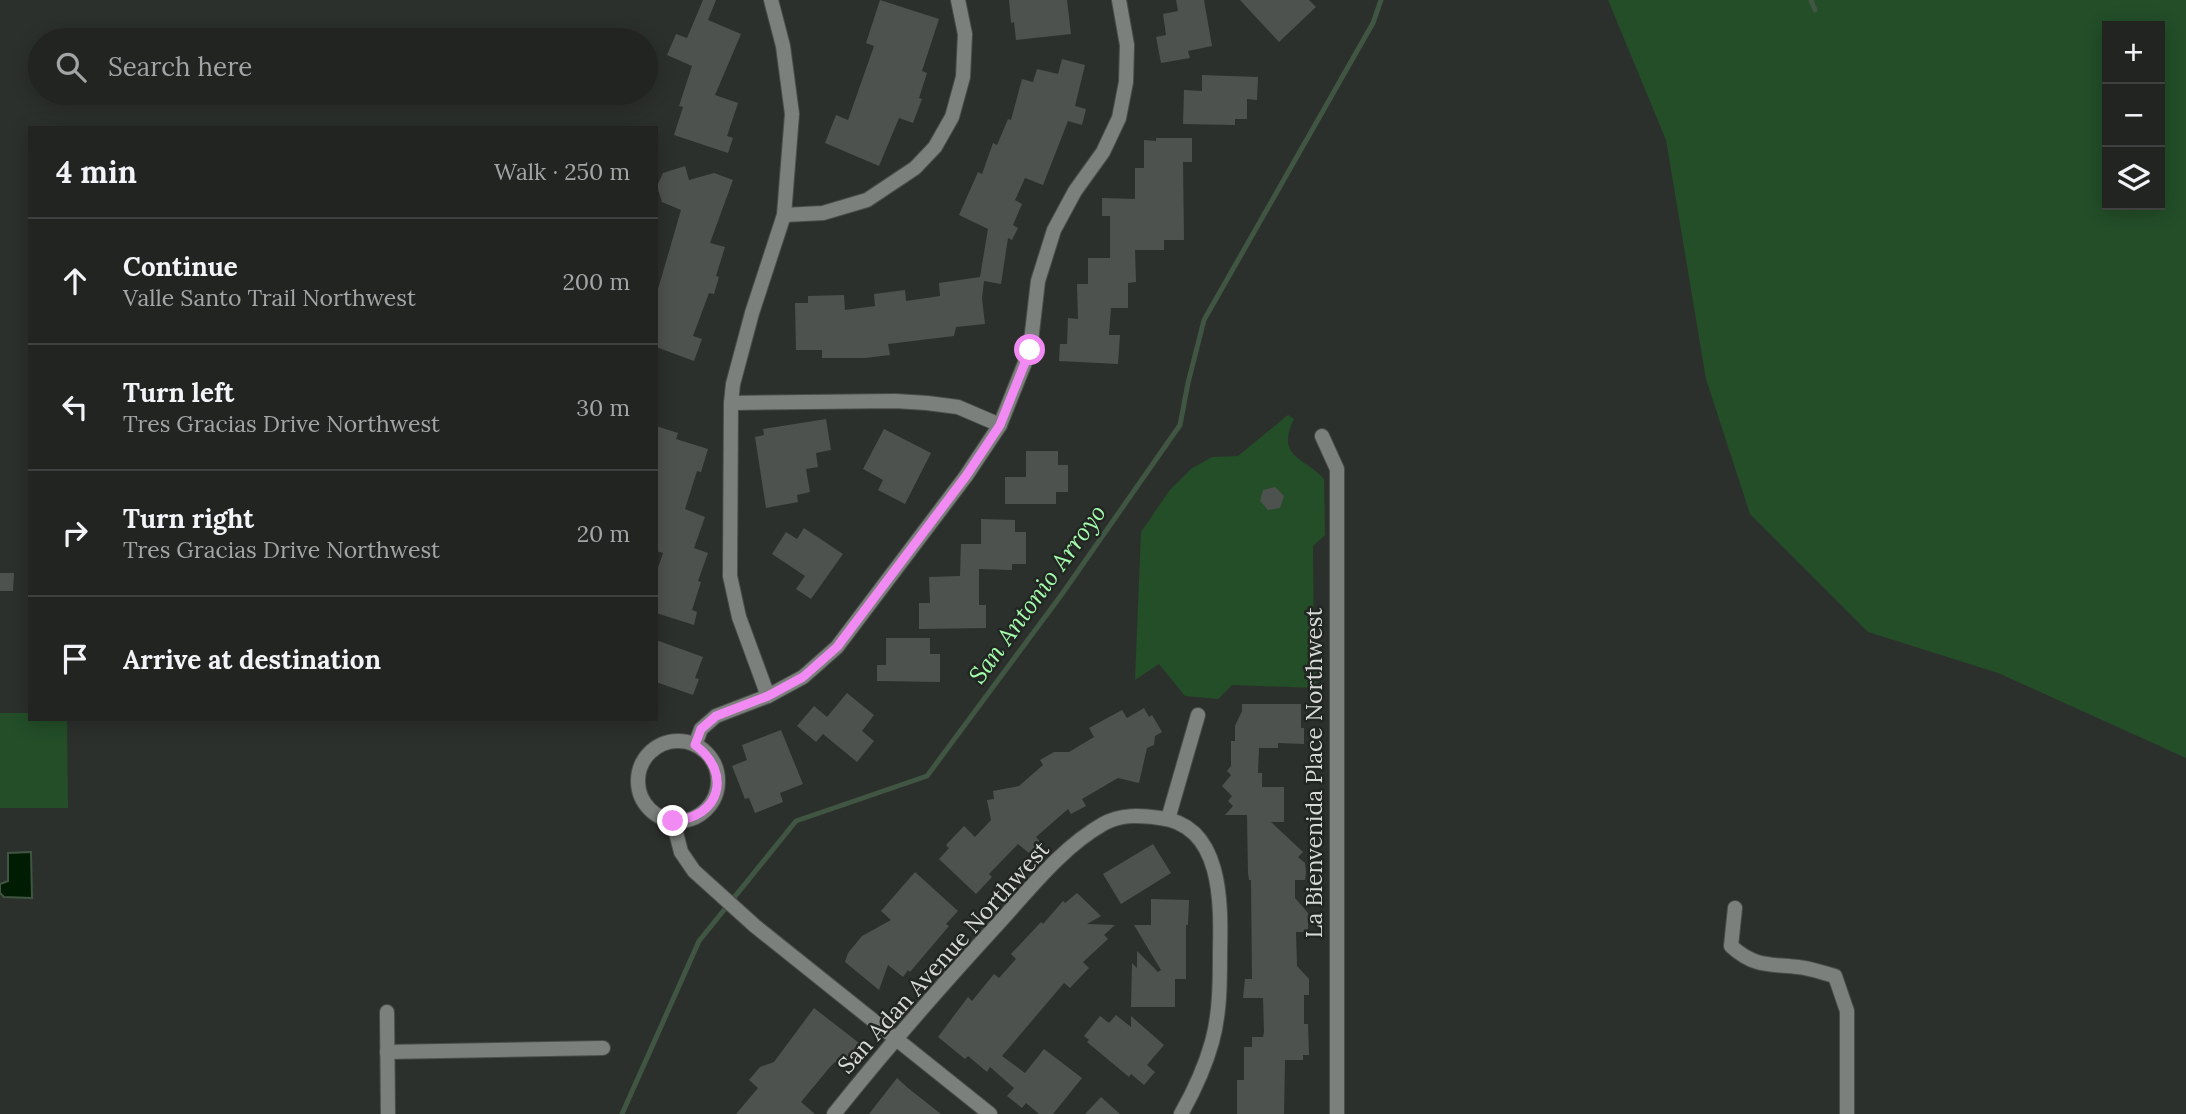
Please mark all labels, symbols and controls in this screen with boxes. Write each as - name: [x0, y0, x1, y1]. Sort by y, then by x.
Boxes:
- map controls: [2102, 21, 2165, 210]
- button: +: [2102, 21, 2165, 84]
- search box: [28, 28, 658, 105]
- icon: search: [52, 48, 90, 86]
- text: Search here: [108, 50, 252, 83]
- button: −: [2102, 84, 2165, 147]
- button: layers: [2102, 147, 2165, 210]
- text: 4 min: [56, 153, 137, 191]
- text: Walk · 250 m: [494, 157, 630, 186]
- text: Continue: [123, 250, 238, 283]
- icon: ahead: [56, 262, 94, 300]
- text: 200 m: [562, 267, 630, 296]
- text: Valle Santo Trail Northwest: [123, 283, 416, 312]
- route start: [1014, 334, 1045, 365]
- text: Turn left: [123, 376, 234, 409]
- icon: left: [56, 388, 94, 426]
- text: 30 m: [576, 393, 630, 422]
- text: Tres Gracias Drive Northwest: [123, 409, 440, 438]
- water label: San Antonio Arroyo: [962, 498, 1112, 690]
- text: Turn right: [123, 502, 254, 535]
- icon: right: [56, 514, 94, 552]
- text: 20 m: [577, 519, 630, 548]
- text: Tres Gracias Drive Northwest: [123, 535, 440, 564]
- street label: La Bienvenida Place Northwest: [1299, 608, 1328, 938]
- icon: arrive: [56, 640, 94, 678]
- text: Arrive at destination: [123, 643, 381, 676]
- route end: [657, 805, 688, 836]
- street label: San Adan Avenue Northwest: [831, 835, 1055, 1079]

